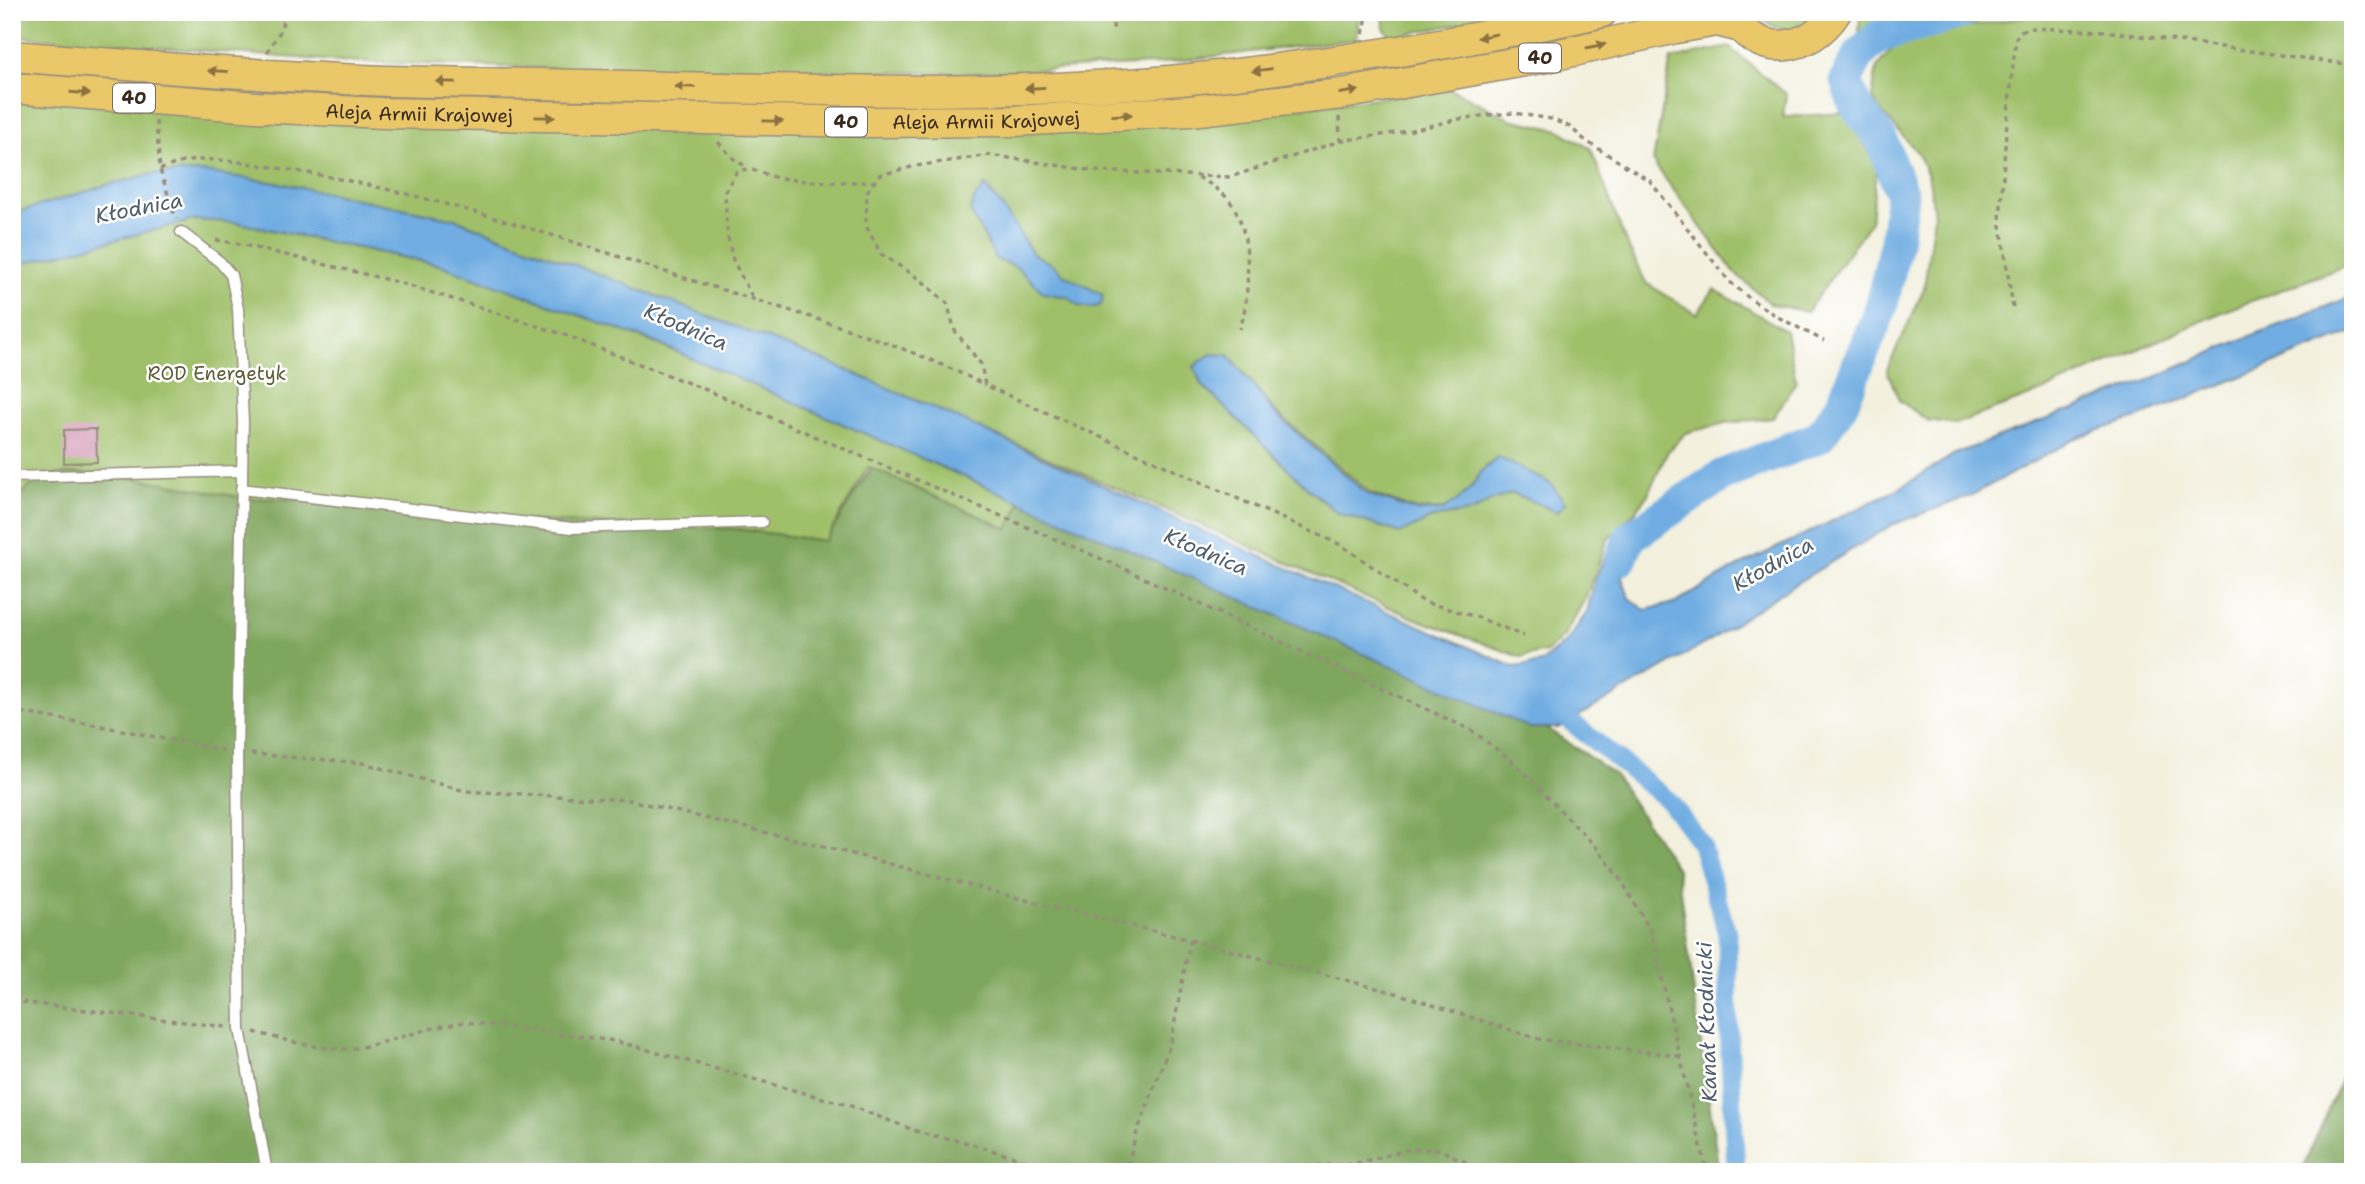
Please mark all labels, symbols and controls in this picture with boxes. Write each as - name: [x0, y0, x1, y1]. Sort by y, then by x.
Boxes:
- one-way arrow: [1476, 30, 1498, 41]
- one-way arrow: [1585, 40, 1607, 51]
- road number: 40: [1519, 44, 1561, 72]
- one-way arrow: [1251, 64, 1273, 75]
- one-way arrow: [207, 65, 229, 76]
- one-way arrow: [434, 76, 456, 88]
- one-way arrow: [674, 81, 696, 93]
- one-way arrow: [1024, 82, 1046, 93]
- road number: 40: [113, 84, 155, 113]
- one-way arrow: [1338, 86, 1360, 97]
- one-way arrow: [69, 88, 91, 99]
- street label: Aleja Armii Krajowej: [325, 98, 513, 128]
- street label: Aleja Armii Krajowej: [892, 105, 1080, 134]
- road number: 40: [825, 107, 867, 136]
- one-way arrow: [1112, 109, 1134, 120]
- one-way arrow: [534, 111, 556, 123]
- one-way arrow: [762, 115, 784, 127]
- water label: Kłodnica: [93, 186, 185, 230]
- water label: Kłodnica: [640, 297, 732, 357]
- park label: ROD Energetyk: [148, 361, 286, 386]
- water label: Kłodnica: [1160, 522, 1252, 582]
- water label: Kłodnica: [1727, 530, 1819, 598]
- water label: Kanał Kłodnicki: [1690, 940, 1724, 1103]

